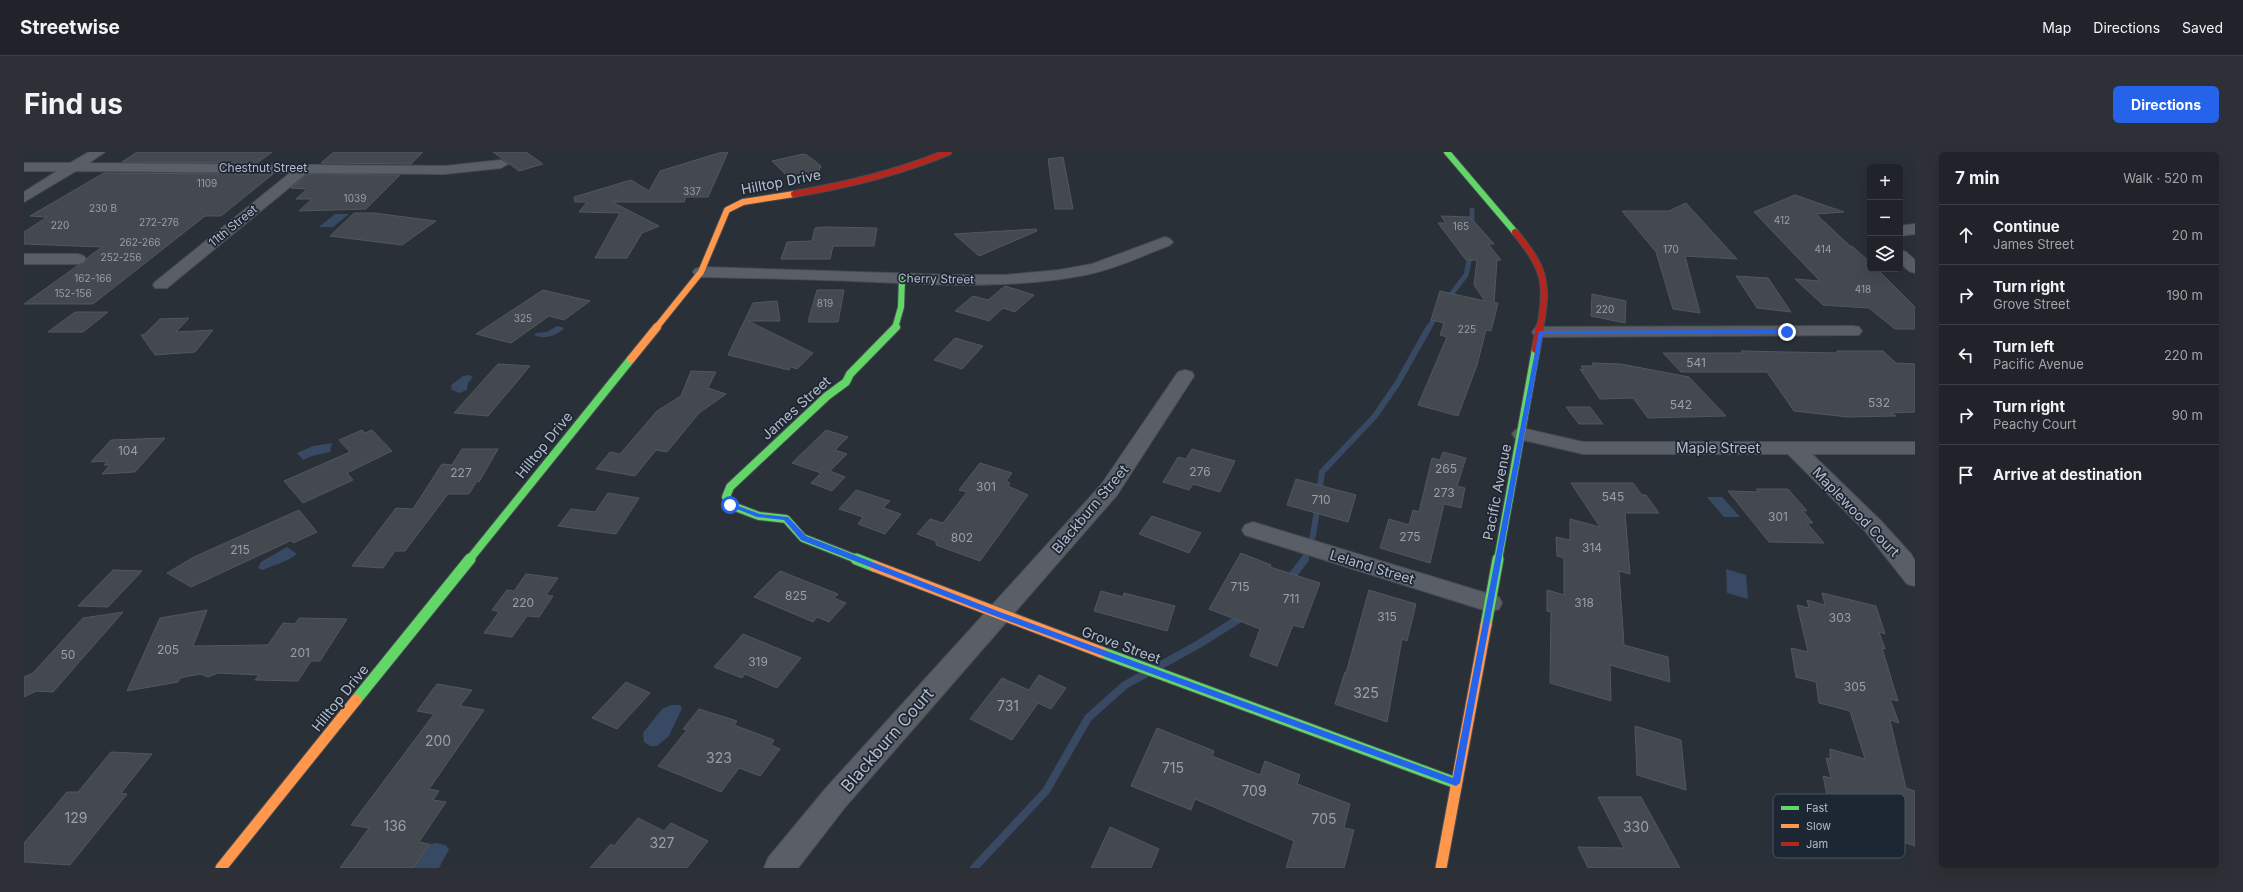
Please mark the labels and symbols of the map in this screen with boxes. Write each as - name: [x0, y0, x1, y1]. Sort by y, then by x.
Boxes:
- street label: Chestnut Street: [219, 160, 307, 175]
- street label: Hilltop Drive: [740, 165, 822, 198]
- house number: 1109: [197, 177, 217, 189]
- house number: 337: [683, 185, 701, 197]
- house number: 1039: [344, 192, 366, 204]
- street label: 11th Street: [205, 201, 260, 250]
- house number: 230 B: [89, 202, 117, 214]
- house number: 412: [1774, 214, 1790, 226]
- house number: 272-276: [139, 216, 179, 228]
- house number: 220: [51, 219, 69, 231]
- house number: 165: [1453, 220, 1469, 232]
- house number: 262-266: [119, 236, 161, 248]
- house number: 170: [1663, 243, 1679, 255]
- house number: 414: [1815, 243, 1831, 255]
- house number: 252-256: [101, 251, 141, 263]
- street label: Cherry Street: [898, 270, 974, 287]
- house number: 162-166: [74, 272, 112, 284]
- house number: 418: [1855, 283, 1871, 295]
- house number: 152-156: [54, 287, 92, 299]
- house number: 819: [817, 297, 833, 309]
- house number: 220: [1596, 303, 1614, 315]
- house number: 325: [514, 312, 532, 324]
- house number: 225: [1458, 323, 1476, 335]
- route end: [1778, 323, 1796, 341]
- house number: 541: [1686, 355, 1706, 370]
- street label: James Street: [758, 372, 834, 443]
- house number: 532: [1868, 395, 1890, 410]
- house number: 542: [1670, 397, 1692, 412]
- street label: Hilltop Drive: [512, 408, 576, 481]
- street label: Maple Street: [1676, 439, 1760, 456]
- street label: Pacific Avenue: [1479, 442, 1514, 542]
- house number: 104: [118, 443, 138, 458]
- street label: Blackburn Street: [1048, 461, 1132, 556]
- house number: 265: [1435, 461, 1457, 476]
- street label: Maplewood Court: [1809, 463, 1904, 560]
- house number: 276: [1189, 464, 1211, 479]
- house number: 227: [450, 465, 472, 480]
- house number: 301: [976, 479, 996, 494]
- house number: 273: [1433, 485, 1455, 500]
- house number: 545: [1602, 489, 1624, 504]
- house number: 710: [1311, 492, 1331, 507]
- route start: [721, 496, 739, 514]
- house number: 301: [1768, 509, 1788, 524]
- house number: 275: [1399, 529, 1421, 544]
- house number: 802: [951, 530, 973, 545]
- house number: 314: [1582, 540, 1602, 555]
- house number: 215: [230, 542, 250, 557]
- street label: Leland Street: [1328, 546, 1417, 588]
- house number: 715: [1231, 579, 1249, 594]
- house number: 825: [785, 588, 807, 603]
- house number: 711: [1283, 591, 1299, 606]
- house number: 220: [512, 595, 534, 610]
- house number: 318: [1574, 595, 1594, 610]
- house number: 315: [1377, 609, 1397, 624]
- house number: 303: [1829, 610, 1851, 625]
- street label: Grove Street: [1079, 622, 1163, 667]
- house number: 205: [157, 642, 179, 657]
- house number: 201: [290, 645, 310, 660]
- house number: 50: [61, 647, 75, 662]
- house number: 319: [748, 654, 768, 669]
- street label: Hilltop Drive: [308, 661, 372, 734]
- house number: 305: [1844, 679, 1866, 694]
- street label: Blackburn Court: [837, 684, 938, 796]
- house number: 325: [1353, 684, 1379, 701]
- house number: 731: [997, 697, 1019, 714]
- house number: 200: [425, 732, 451, 749]
- house number: 323: [706, 749, 732, 766]
- house number: 715: [1162, 759, 1184, 776]
- house number: 709: [1241, 782, 1267, 799]
- legend: [1773, 794, 1905, 858]
- text: Fast: [1806, 801, 1828, 815]
- house number: 129: [65, 809, 87, 826]
- house number: 705: [1311, 810, 1337, 827]
- house number: 136: [383, 817, 407, 834]
- house number: 330: [1623, 818, 1649, 835]
- text: Slow: [1806, 819, 1831, 833]
- house number: 327: [649, 834, 675, 851]
- text: Jam: [1806, 837, 1828, 851]

